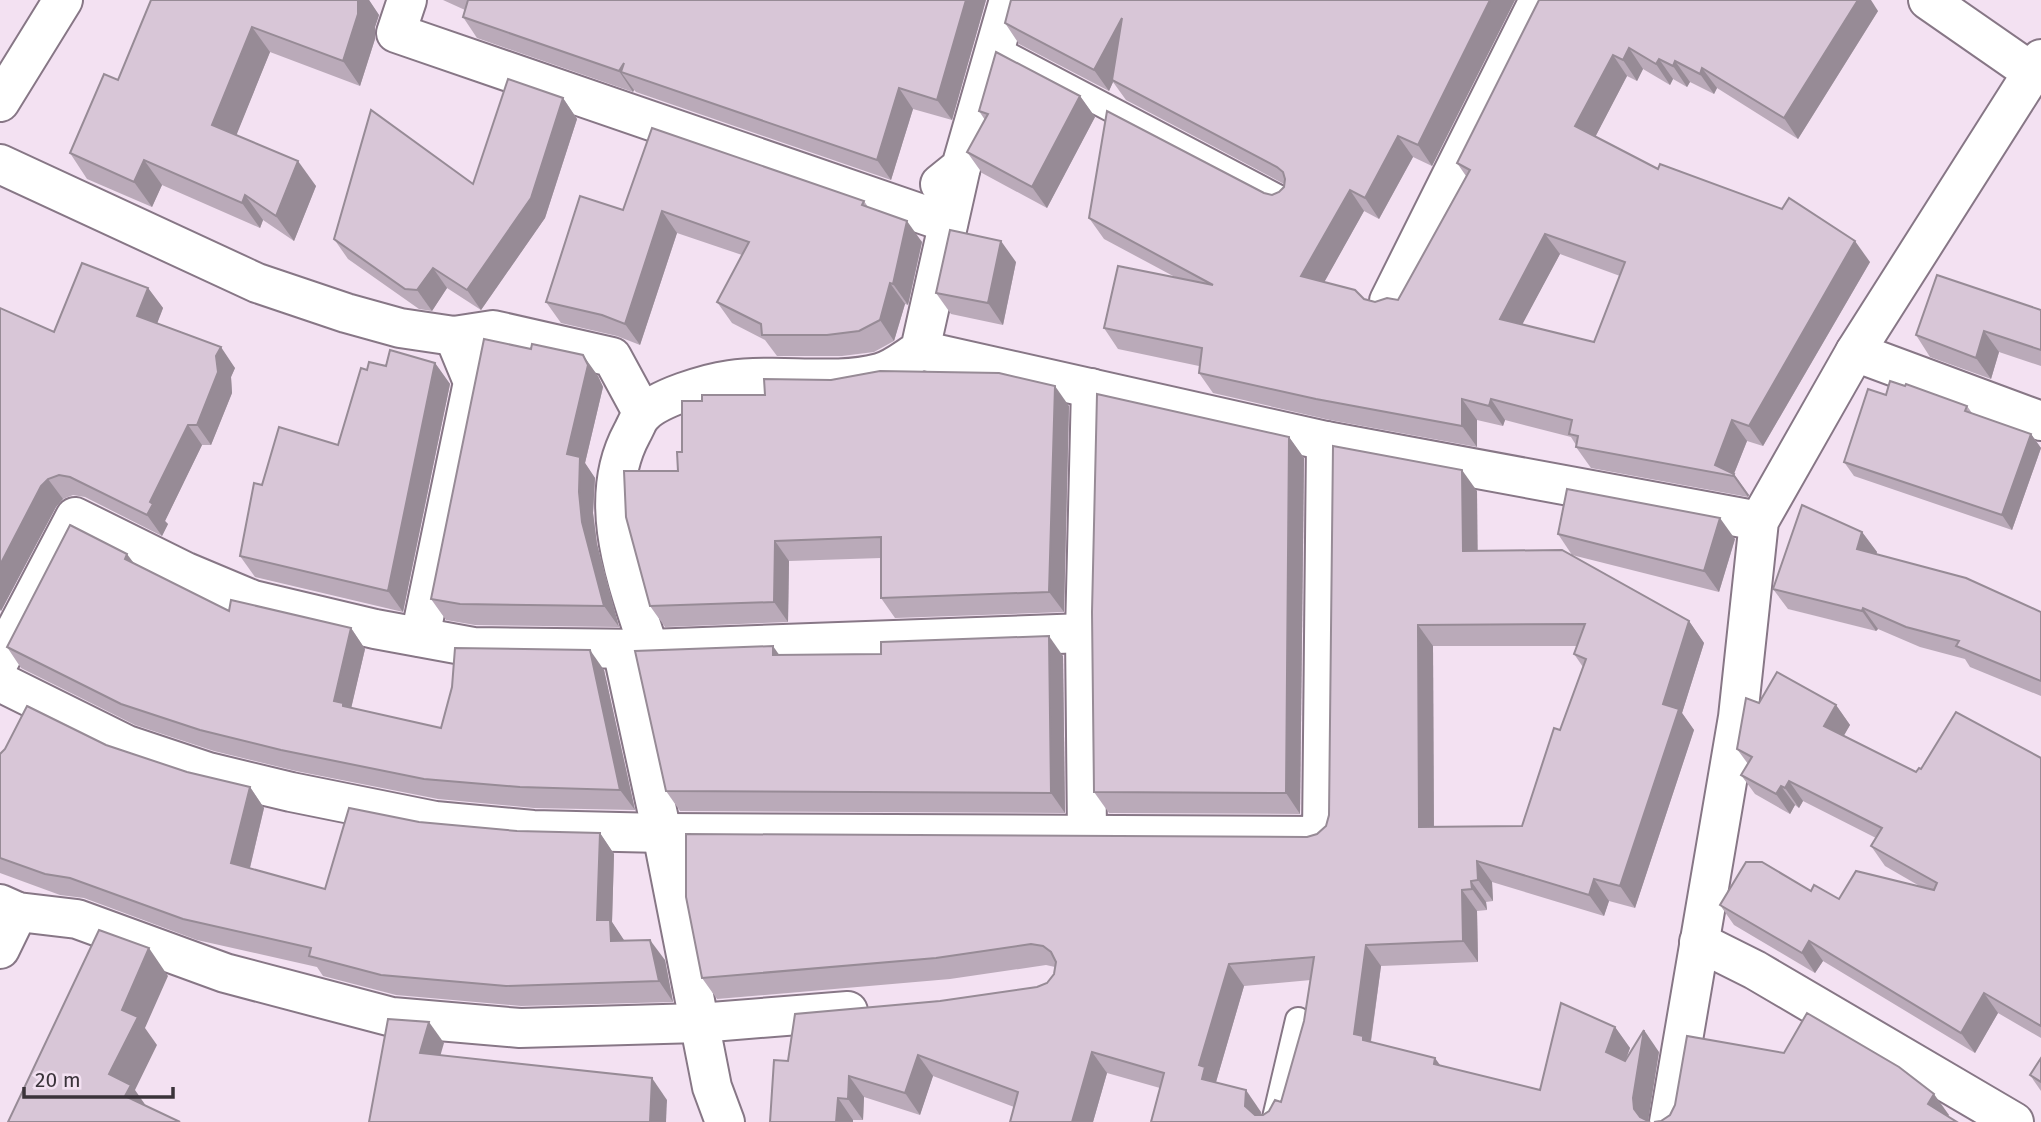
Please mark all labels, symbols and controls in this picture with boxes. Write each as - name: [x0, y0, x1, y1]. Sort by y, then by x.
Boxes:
- scale bar: [24, 1056, 173, 1100]
- text: 20 m: [35, 1067, 81, 1093]

